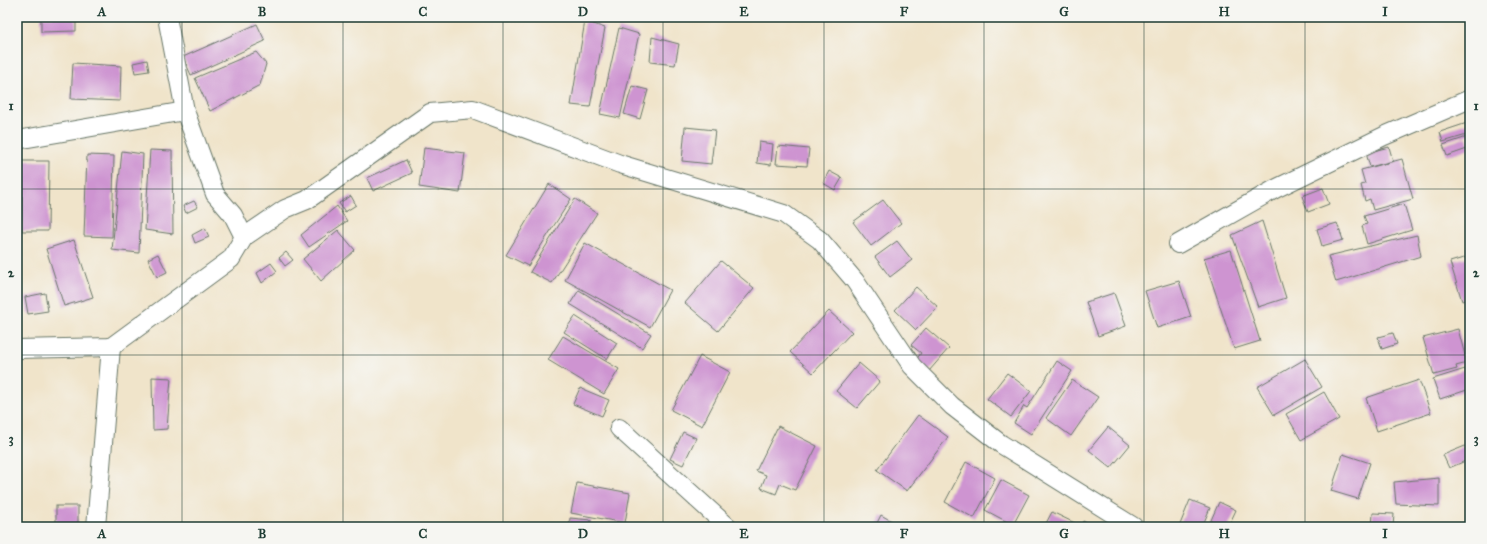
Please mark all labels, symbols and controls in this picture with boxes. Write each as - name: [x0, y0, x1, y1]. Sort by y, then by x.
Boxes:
- text: A: [97, 4, 107, 20]
- text: B: [258, 4, 267, 20]
- text: C: [419, 4, 428, 20]
- text: D: [578, 4, 588, 20]
- text: E: [739, 4, 749, 20]
- text: F: [900, 4, 909, 20]
- text: G: [1059, 4, 1069, 20]
- text: H: [1218, 4, 1230, 20]
- text: I: [1382, 4, 1388, 20]
- text: 1: [8, 98, 14, 114]
- text: 1: [1473, 98, 1479, 114]
- text: 2: [8, 265, 15, 281]
- text: 2: [1473, 265, 1480, 281]
- text: 3: [8, 431, 14, 447]
- text: 3: [1473, 431, 1479, 447]
- text: A: [97, 526, 107, 542]
- text: B: [258, 526, 267, 542]
- text: C: [419, 526, 428, 542]
- text: D: [578, 526, 588, 542]
- text: E: [739, 526, 749, 542]
- text: F: [900, 526, 909, 542]
- text: G: [1059, 526, 1069, 542]
- text: H: [1218, 526, 1230, 542]
- text: I: [1382, 526, 1388, 542]

